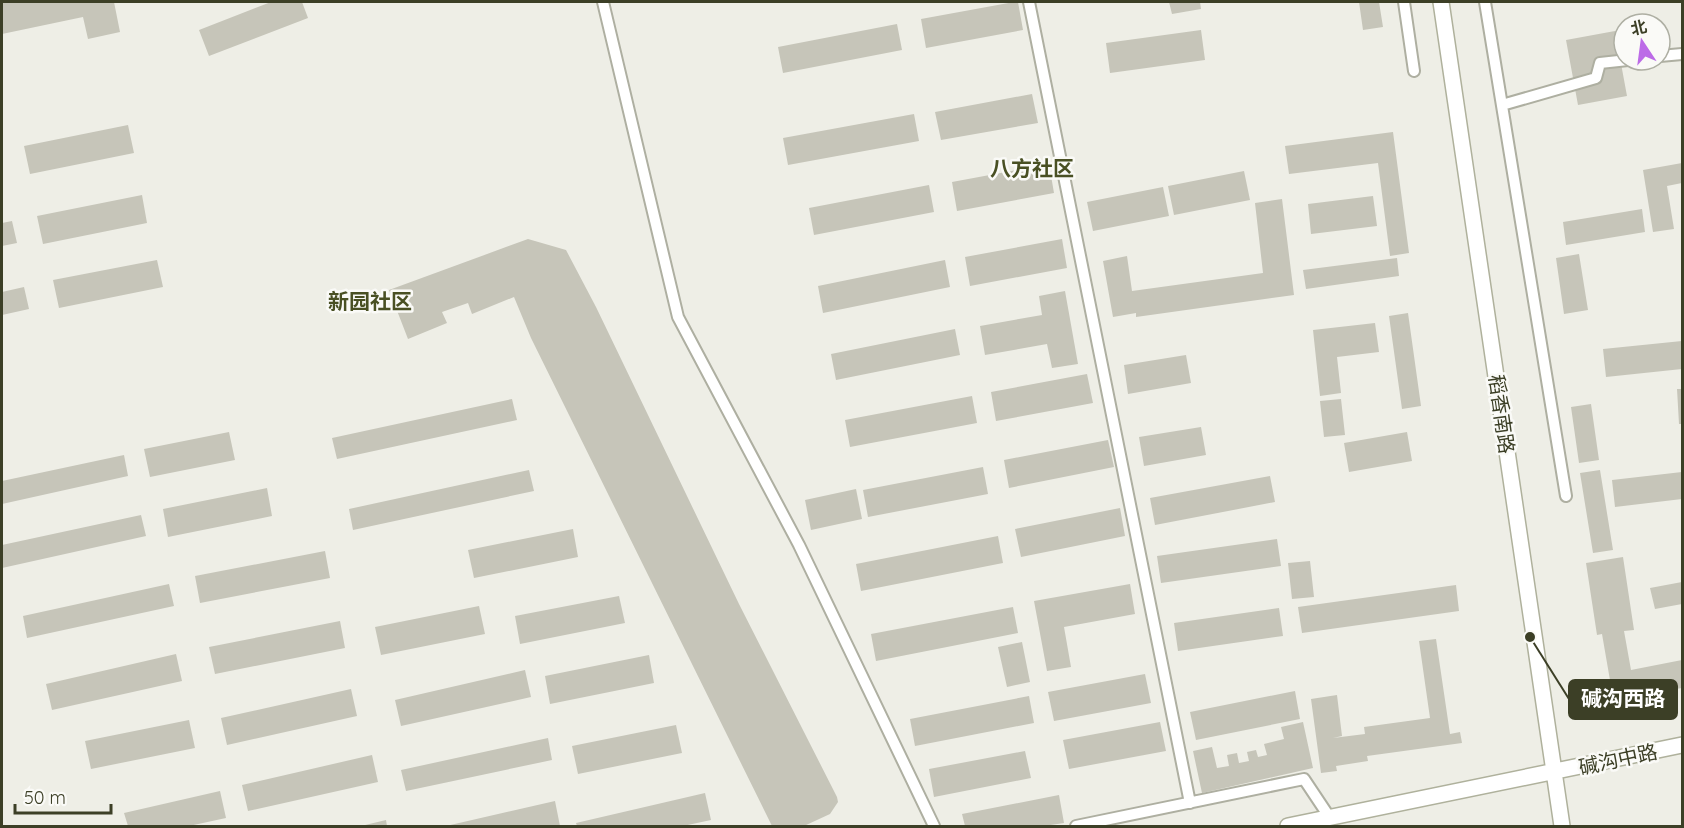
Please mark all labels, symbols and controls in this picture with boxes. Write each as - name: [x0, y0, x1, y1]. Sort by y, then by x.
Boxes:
- north arrow: [1612, 12, 1672, 72]
- text: 北: [1629, 16, 1649, 39]
- district label: 八方社区: [990, 155, 1074, 181]
- district label: 新园社区: [328, 288, 412, 314]
- street label: 稻香南路: [1484, 373, 1520, 455]
- callout: 碱沟西路: [1569, 680, 1677, 719]
- text: 碱沟西路: [1581, 685, 1665, 711]
- street label: 碱沟中路: [1576, 738, 1660, 780]
- scale bar: [15, 777, 111, 815]
- text: 50 m: [24, 786, 66, 809]

